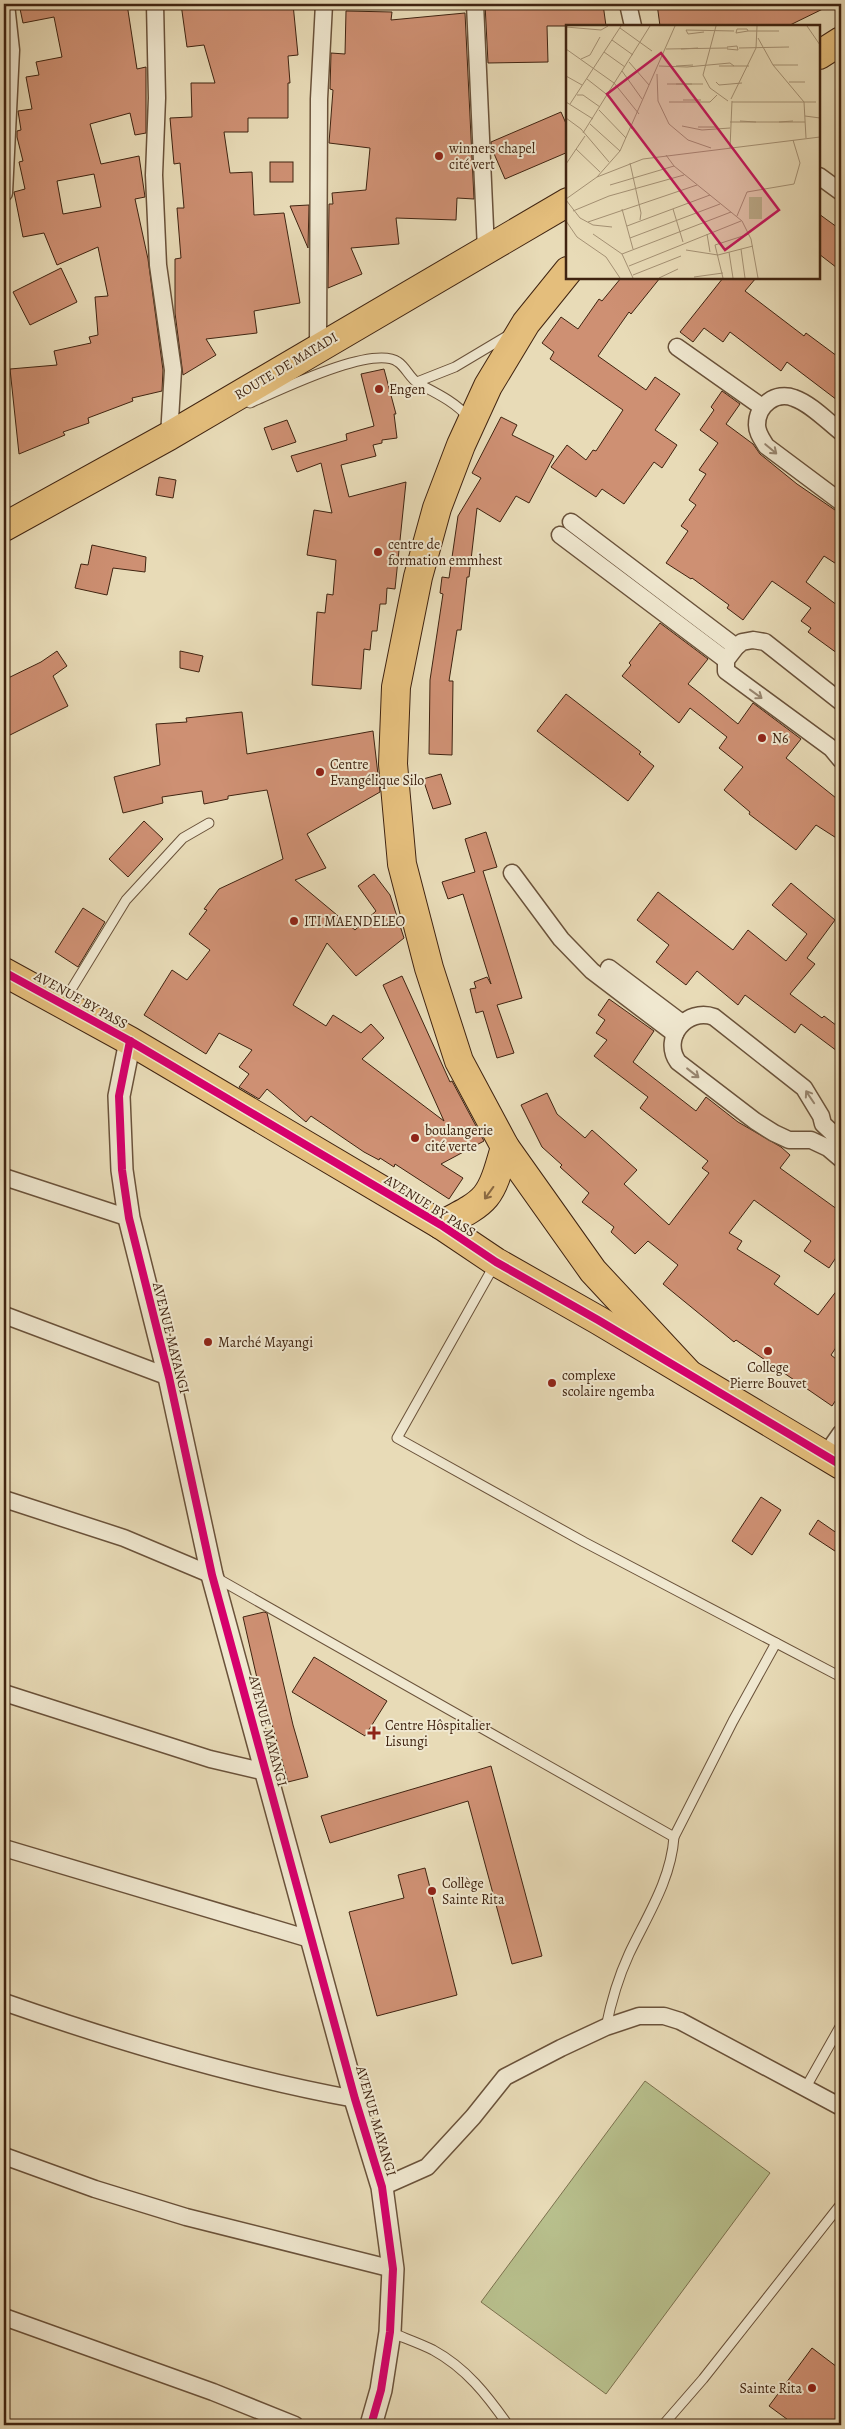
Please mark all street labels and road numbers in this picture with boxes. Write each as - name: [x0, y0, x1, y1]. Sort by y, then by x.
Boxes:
- street label: ROUTE DE MATADI: [231, 328, 341, 404]
- street label: AVENUE BY PASS: [30, 966, 131, 1034]
- street label: AVENUE BY PASS: [380, 1170, 479, 1242]
- street label: AVENUE MAYANGI: [148, 1279, 194, 1396]
- street label: AVENUE MAYANGI: [244, 1672, 292, 1789]
- street label: AVENUE MAYANGI: [351, 2063, 401, 2178]

